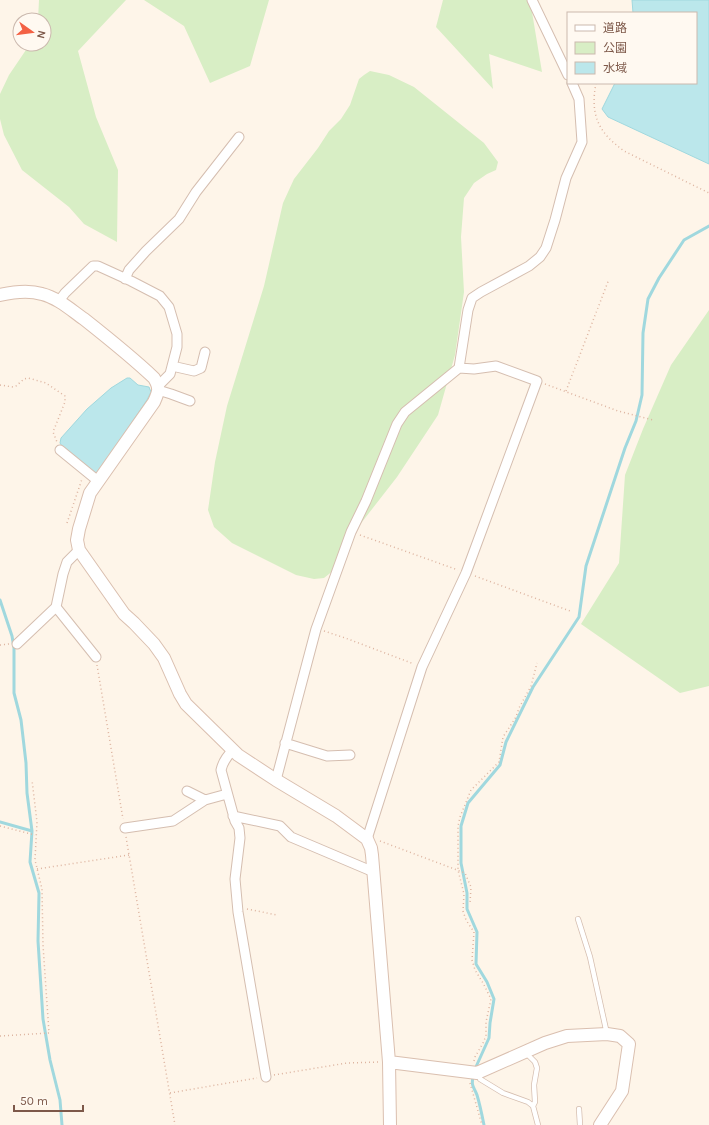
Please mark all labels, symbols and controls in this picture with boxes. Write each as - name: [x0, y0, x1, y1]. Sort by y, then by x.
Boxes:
- north arrow: [12, 12, 52, 52]
- legend: [567, 12, 697, 84]
- text: 道路: [603, 21, 627, 35]
- text: N: [34, 29, 48, 40]
- text: 公園: [603, 41, 627, 55]
- text: 水域: [603, 61, 627, 75]
- scale bar: [14, 1087, 83, 1113]
- text: 50 m: [20, 1094, 48, 1108]

